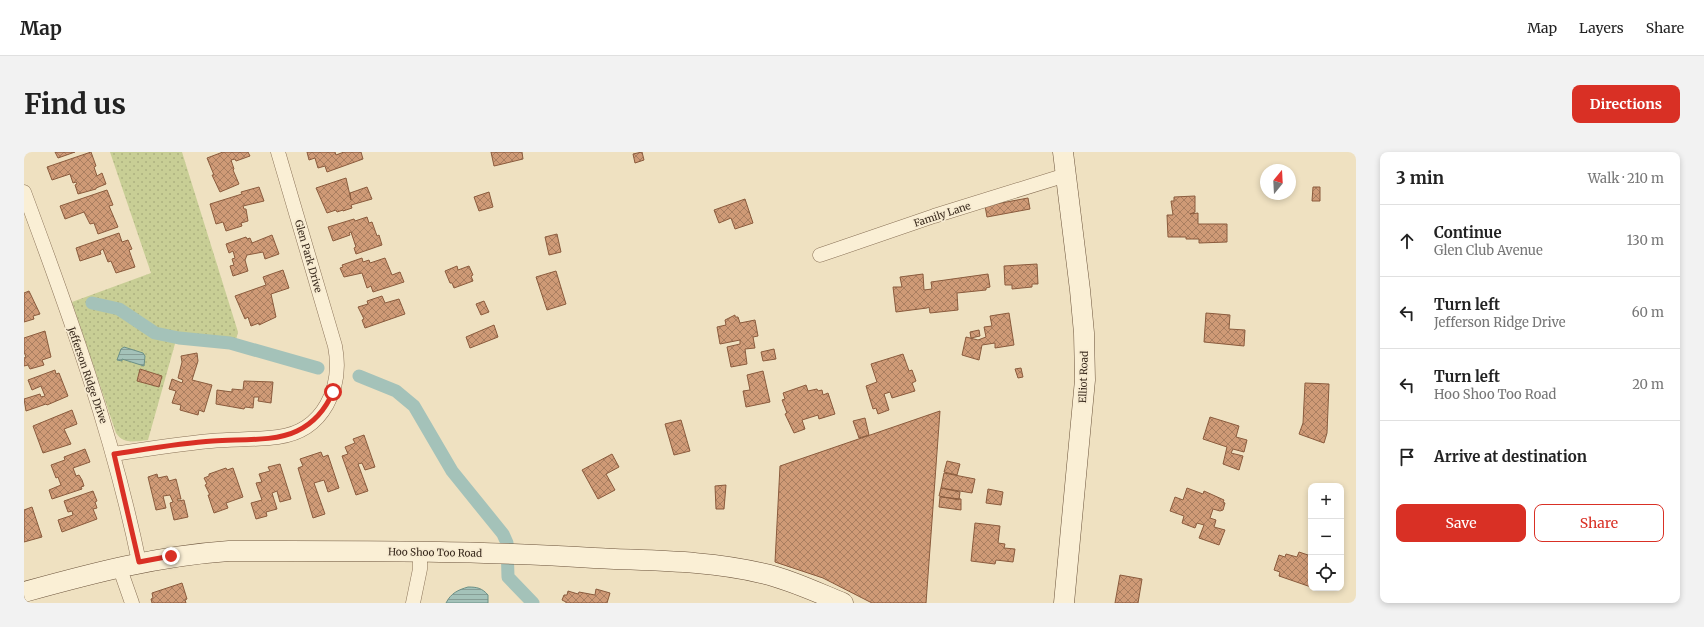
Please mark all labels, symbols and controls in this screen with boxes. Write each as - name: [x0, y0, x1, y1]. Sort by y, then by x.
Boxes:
- text: Map: [20, 16, 62, 40]
- text: Map: [1527, 19, 1557, 37]
- text: Layers: [1579, 19, 1624, 37]
- text: Share: [1646, 19, 1684, 37]
- button: Directions: [1572, 85, 1680, 123]
- text: Find us: [24, 86, 126, 122]
- north arrow: [1260, 164, 1296, 200]
- text: 3 min: [1396, 167, 1444, 189]
- text: Walk · 210 m: [1588, 170, 1664, 187]
- street label: Family Lane: [912, 199, 972, 230]
- street label: Glen Park Drive: [292, 218, 325, 294]
- text: Continue: [1434, 223, 1502, 242]
- icon: ahead: [1396, 230, 1418, 252]
- text: 130 m: [1627, 232, 1664, 249]
- text: Glen Club Avenue: [1434, 242, 1543, 259]
- text: Turn left: [1434, 295, 1500, 314]
- icon: left: [1396, 302, 1418, 324]
- text: 60 m: [1632, 304, 1664, 321]
- text: Jefferson Ridge Drive: [1434, 314, 1566, 331]
- street label: Jefferson Ridge Drive: [65, 324, 110, 425]
- street label: Elliot Road: [1076, 351, 1091, 403]
- text: Turn left: [1434, 367, 1500, 386]
- icon: left: [1396, 374, 1418, 396]
- text: 20 m: [1632, 376, 1664, 393]
- route start: [324, 383, 342, 401]
- text: Hoo Shoo Too Road: [1434, 386, 1556, 403]
- icon: arrive: [1396, 446, 1418, 468]
- text: Arrive at destination: [1434, 447, 1587, 466]
- map controls: [1308, 483, 1344, 591]
- button: +: [1308, 483, 1344, 519]
- button: Save: [1396, 504, 1526, 542]
- button: Share: [1534, 504, 1664, 542]
- button: −: [1308, 519, 1344, 555]
- street label: Hoo Shoo Too Road: [388, 545, 482, 560]
- route end: [162, 547, 180, 565]
- button: locate: [1308, 555, 1344, 591]

